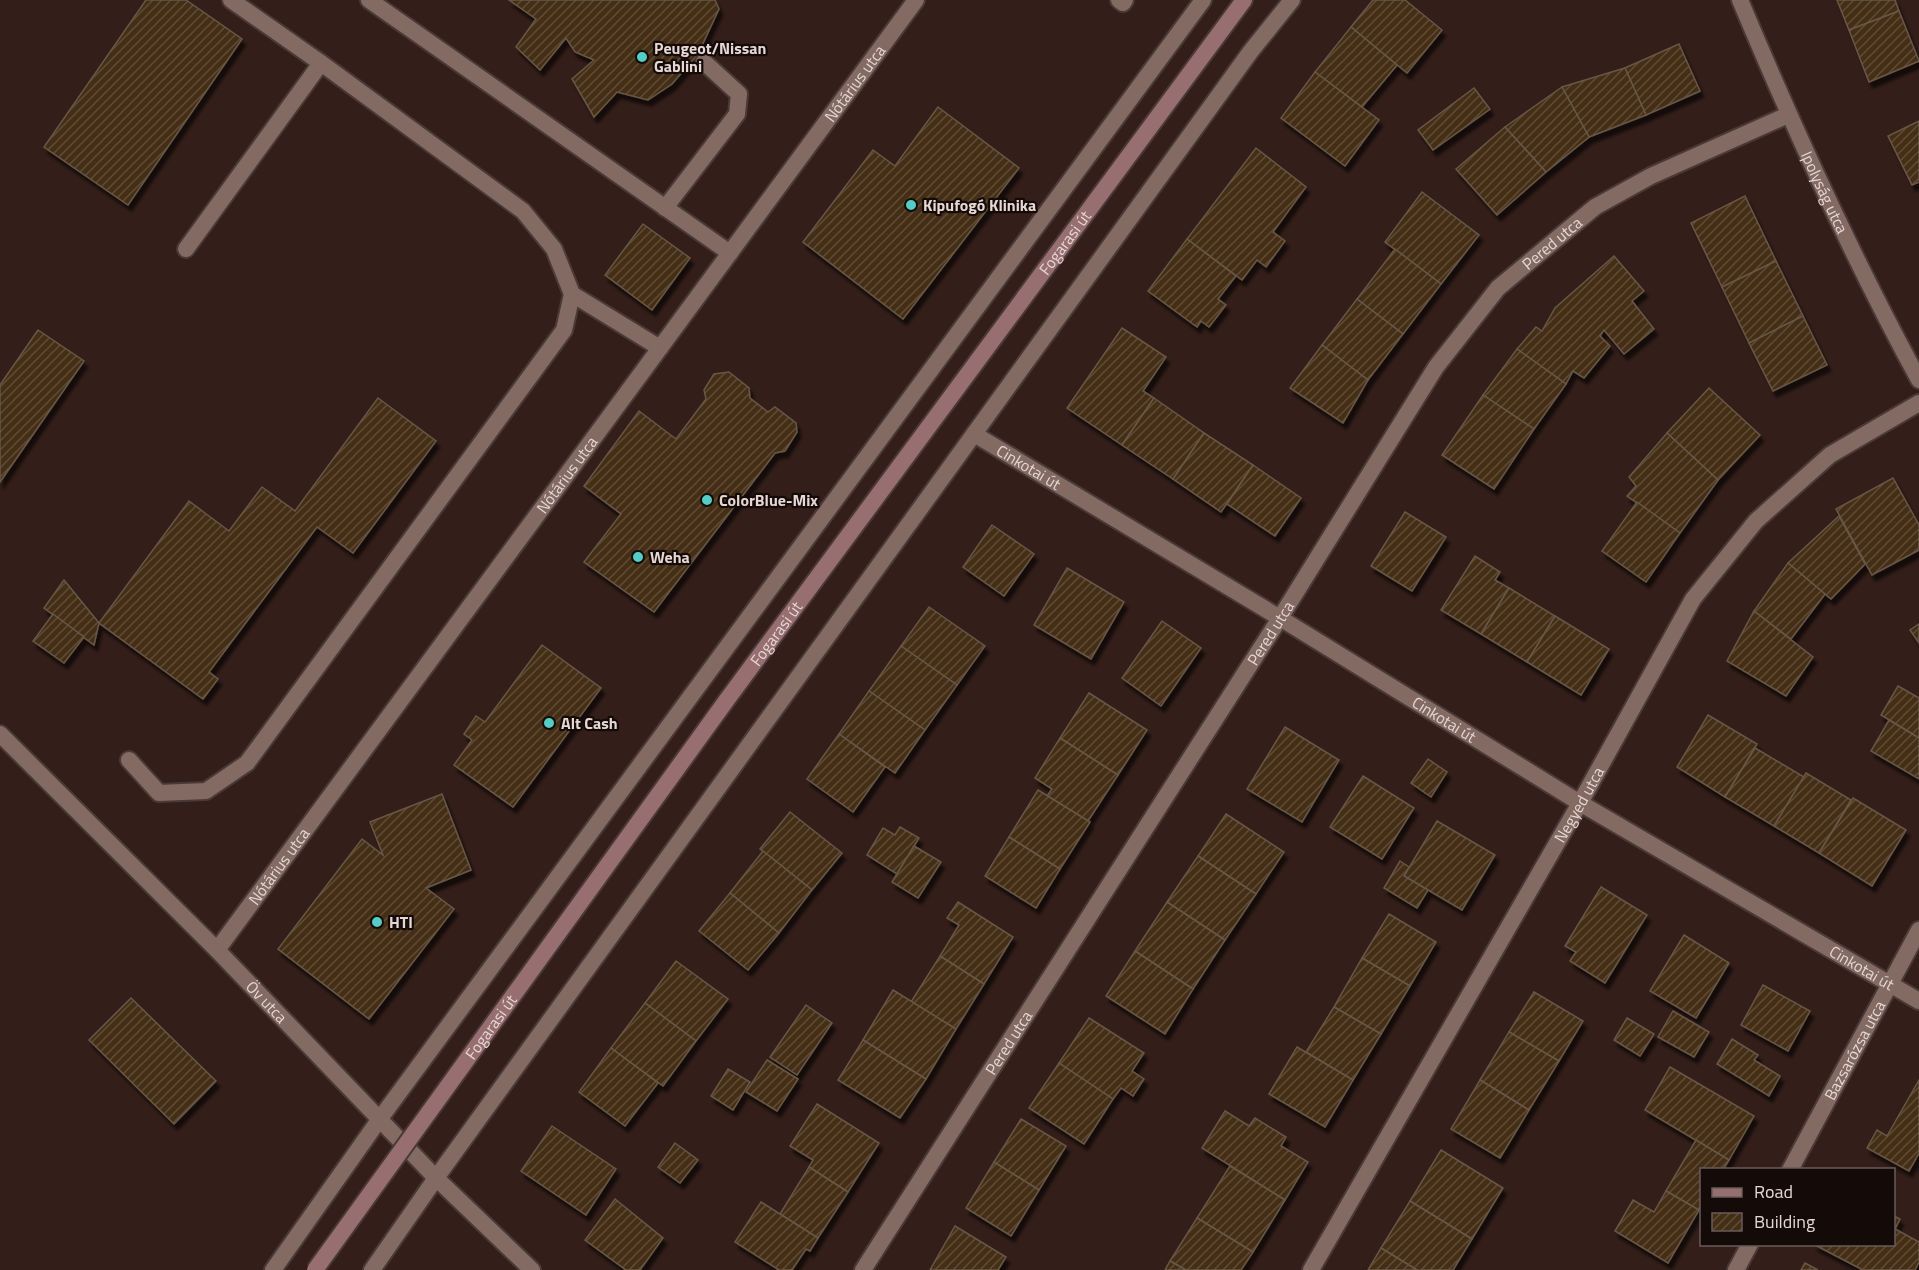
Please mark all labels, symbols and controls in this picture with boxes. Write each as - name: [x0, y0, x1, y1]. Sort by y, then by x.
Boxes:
- place label: Peugeot/Nissan Gablini: [654, 36, 766, 78]
- street label: Nótárius utca: [818, 40, 891, 127]
- marker: Peugeot/Nissan Gablini: [635, 50, 649, 64]
- street label: Ipolyság utca: [1795, 147, 1854, 237]
- place label: Kipufogó Klinika: [923, 193, 1036, 217]
- marker: Kipufogó Klinika: [904, 198, 918, 212]
- street label: Fogarasi út: [1033, 205, 1097, 280]
- street label: Pered utca: [1516, 211, 1587, 275]
- street label: Nótárius utca: [530, 431, 603, 518]
- street label: Cinkotai út: [992, 438, 1066, 496]
- place label: ColorBlue-Mix: [719, 488, 818, 512]
- marker: ColorBlue-Mix: [700, 493, 714, 507]
- place label: Weha: [650, 545, 690, 569]
- marker: Weha: [631, 550, 645, 564]
- street label: Fogarasi út: [744, 596, 808, 671]
- street label: Pered utca: [1241, 596, 1300, 670]
- street label: Cinkotai út: [1407, 690, 1481, 748]
- place label: Alt Cash: [561, 711, 618, 735]
- marker: Alt Cash: [542, 716, 556, 730]
- street label: Negyed utca: [1548, 762, 1610, 847]
- street label: Nótárius utca: [242, 823, 315, 910]
- place label: HTI: [389, 910, 413, 934]
- marker: HTI: [370, 915, 384, 929]
- street label: Cinkotai út: [1825, 939, 1899, 996]
- street label: Öv utca: [240, 975, 293, 1028]
- street label: Fogarasi út: [459, 989, 523, 1064]
- street label: Bazsarózsa utca: [1818, 996, 1891, 1104]
- street label: Pered utca: [979, 1006, 1038, 1079]
- legend: [1700, 1168, 1895, 1246]
- text: Road: [1754, 1178, 1793, 1205]
- text: Building: [1754, 1208, 1815, 1235]

